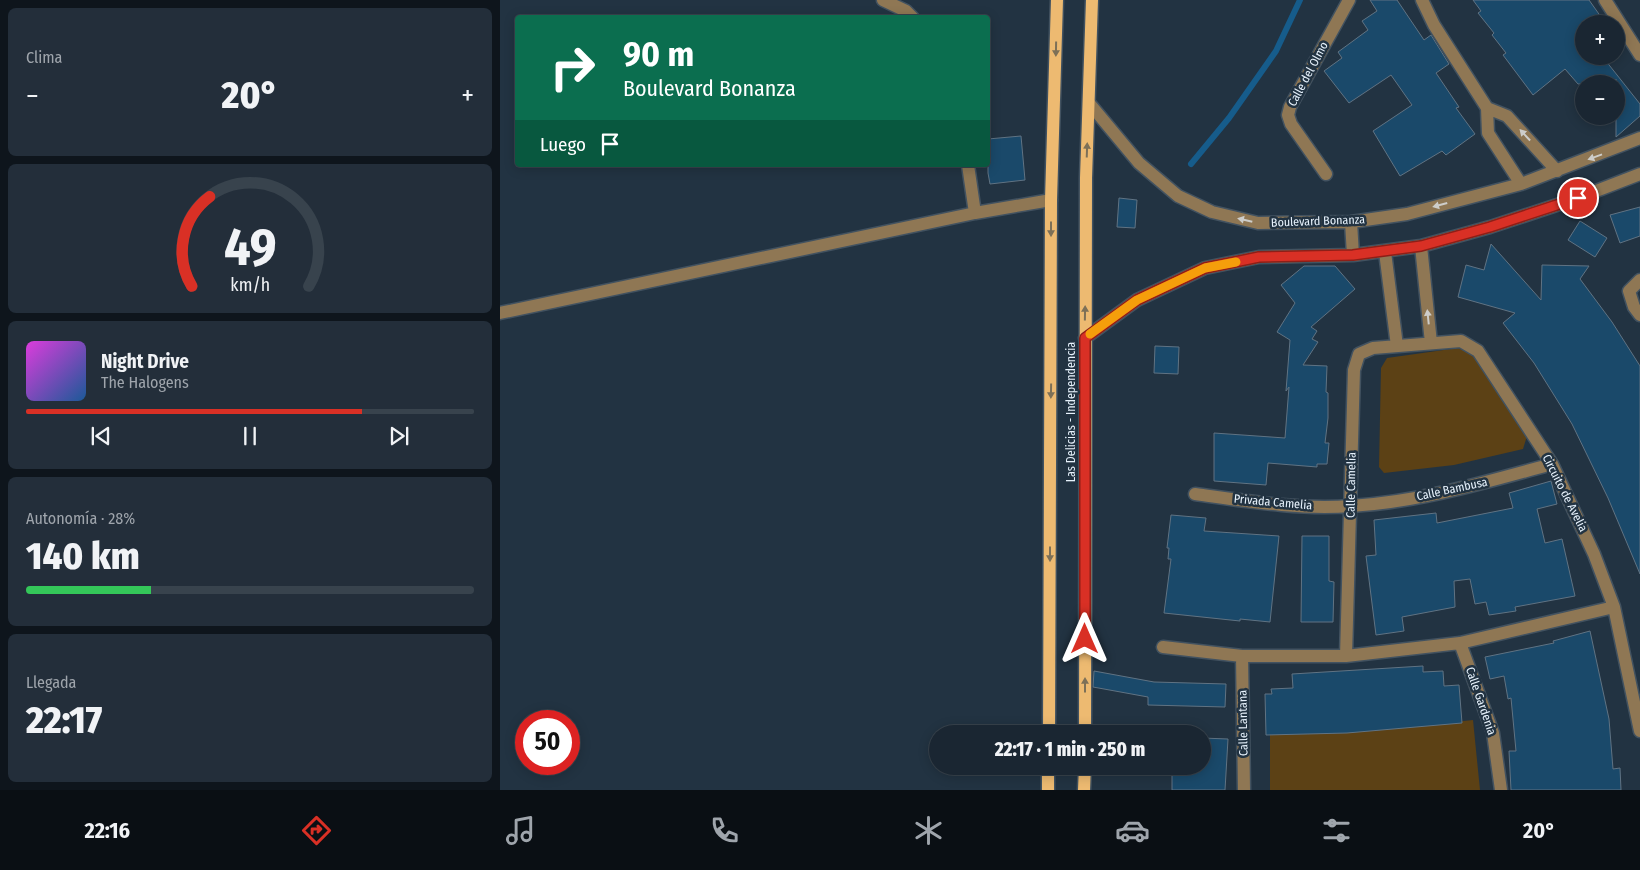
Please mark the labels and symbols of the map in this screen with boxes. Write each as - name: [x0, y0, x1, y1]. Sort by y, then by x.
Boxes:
- street label: Calle del Olmo: [1285, 39, 1331, 109]
- one-way arrow: [1052, 41, 1060, 57]
- one-way arrow: [1519, 130, 1531, 142]
- one-way arrow: [1084, 142, 1092, 158]
- one-way arrow: [1587, 153, 1602, 161]
- pin: [1557, 177, 1599, 219]
- one-way arrow: [1433, 202, 1448, 210]
- street label: Boulevard Bonanza: [1271, 212, 1365, 230]
- one-way arrow: [1237, 216, 1252, 224]
- one-way arrow: [1047, 221, 1055, 237]
- one-way arrow: [1081, 304, 1089, 320]
- one-way arrow: [1424, 309, 1432, 325]
- street label: Las Delicias - Independencia: [1064, 342, 1078, 482]
- one-way arrow: [1047, 383, 1055, 399]
- street label: Calle Camelia: [1343, 452, 1359, 518]
- street label: Circuito de Avelia: [1539, 452, 1591, 534]
- street label: Calle Bambusa: [1415, 475, 1489, 503]
- street label: Privada Camelia: [1233, 492, 1313, 512]
- one-way arrow: [1046, 546, 1054, 562]
- position arrow: [1058, 612, 1110, 664]
- street label: Calle Gardenia: [1463, 665, 1499, 737]
- one-way arrow: [1081, 677, 1089, 693]
- street label: Calle Lantana: [1235, 690, 1251, 756]
- speed limit sign: 50: [515, 710, 580, 775]

